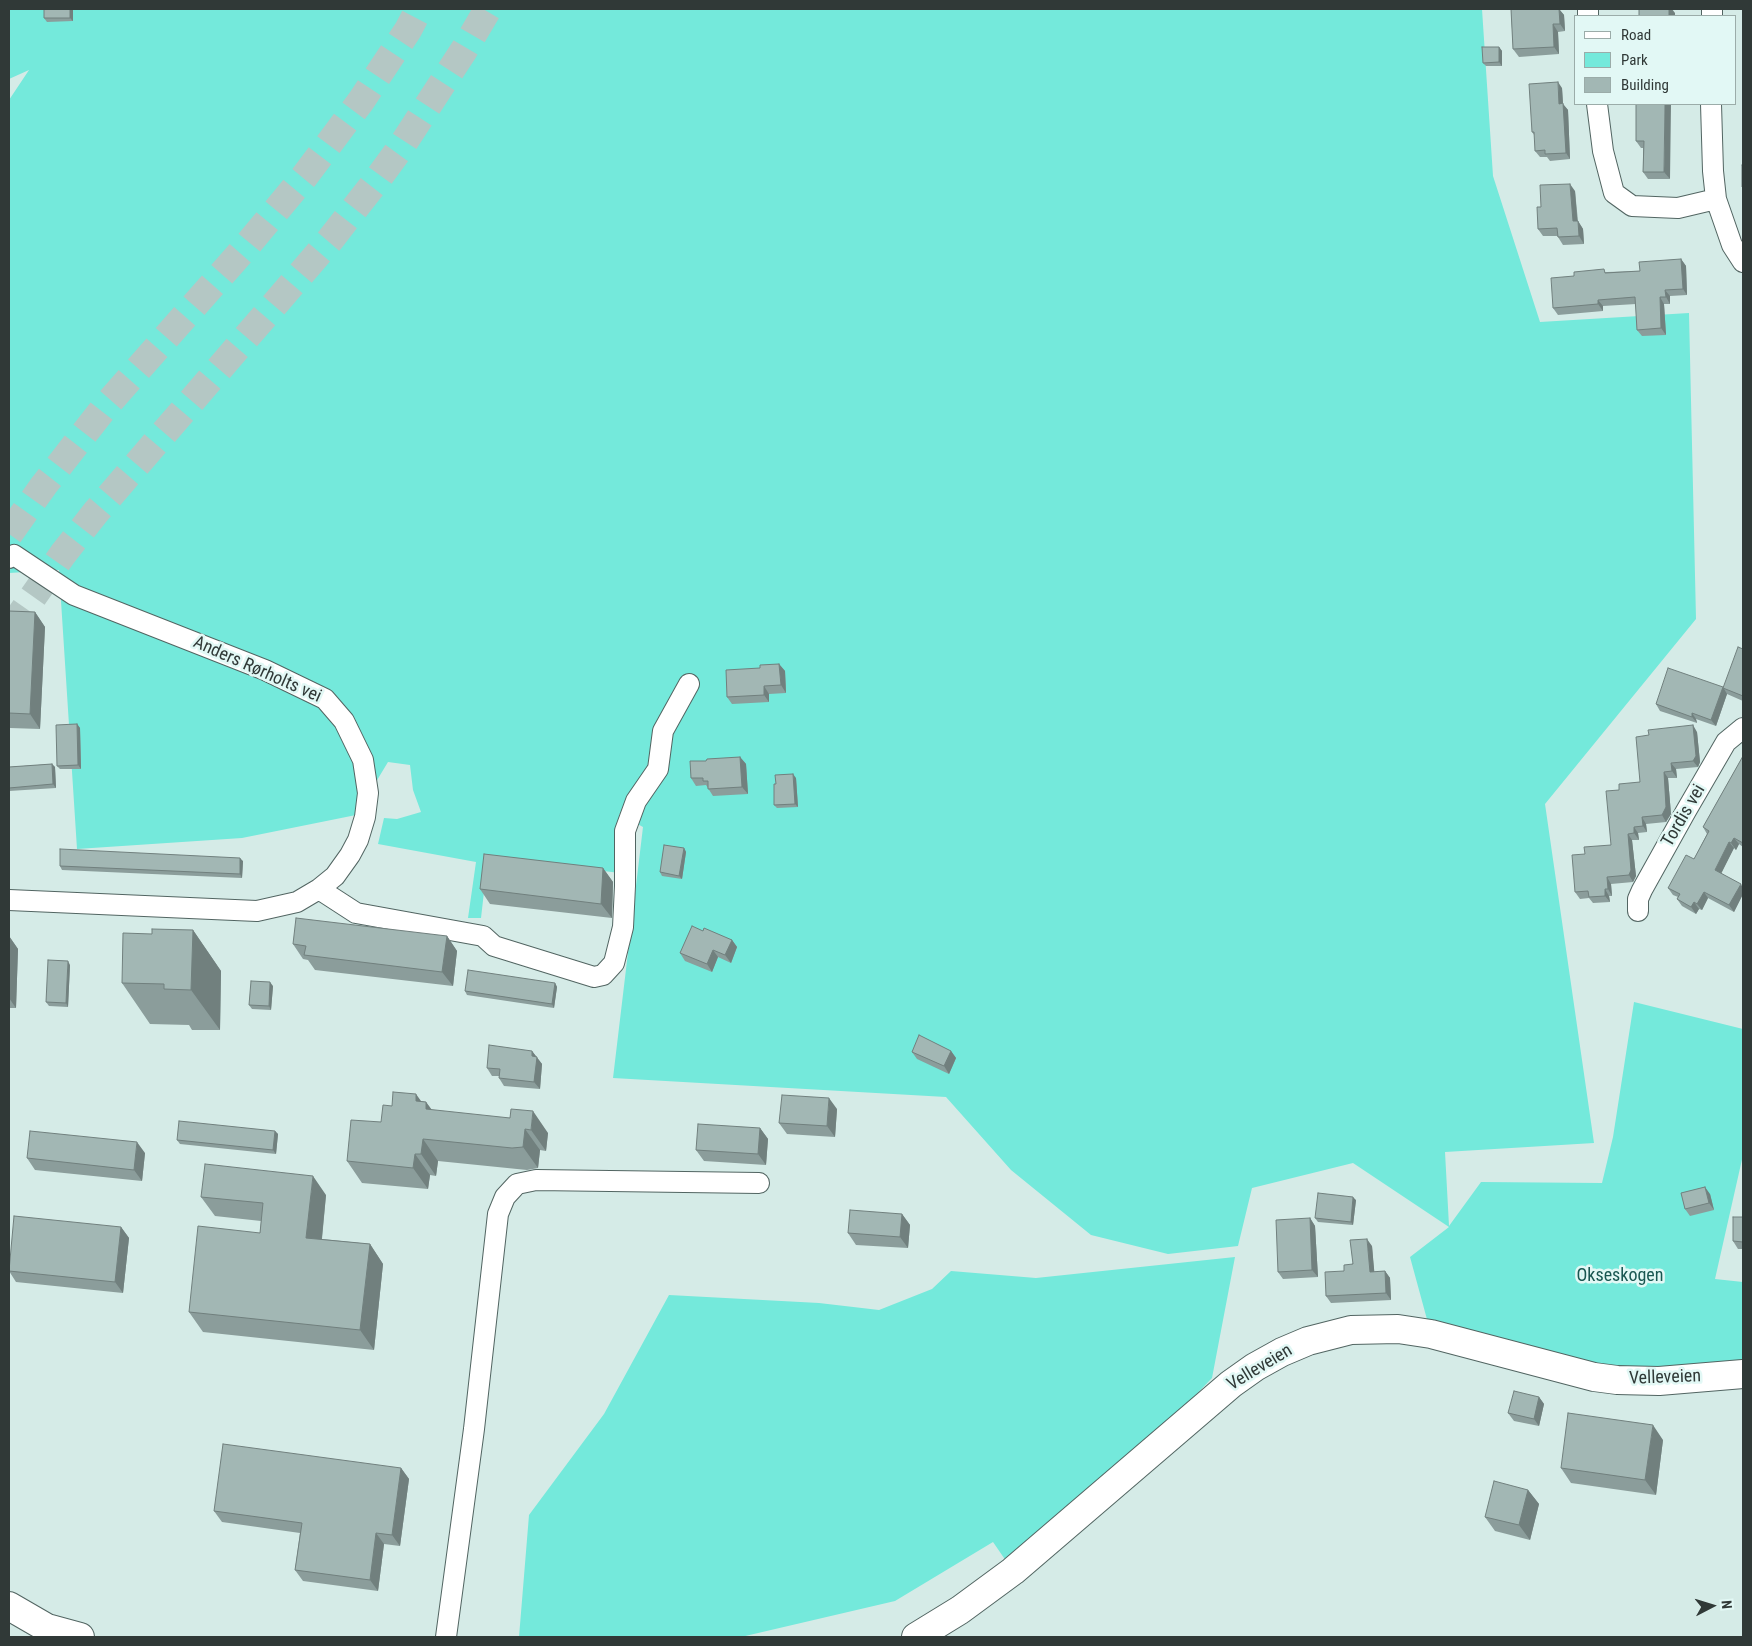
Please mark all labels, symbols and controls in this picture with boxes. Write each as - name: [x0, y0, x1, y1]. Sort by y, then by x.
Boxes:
- legend: [1574, 15, 1737, 105]
- text: Road: [1621, 26, 1651, 44]
- text: Park: [1621, 51, 1648, 69]
- text: Building: [1621, 76, 1669, 94]
- street label: Anders Rørholts vei: [190, 632, 324, 708]
- street label: Tordis vei: [1658, 781, 1710, 851]
- park label: Okseskogen: [1577, 1265, 1663, 1287]
- street label: Velleveien: [1224, 1340, 1296, 1396]
- street label: Velleveien: [1629, 1366, 1701, 1390]
- north arrow: [1687, 1581, 1737, 1631]
- text: N: [1719, 1600, 1735, 1610]

